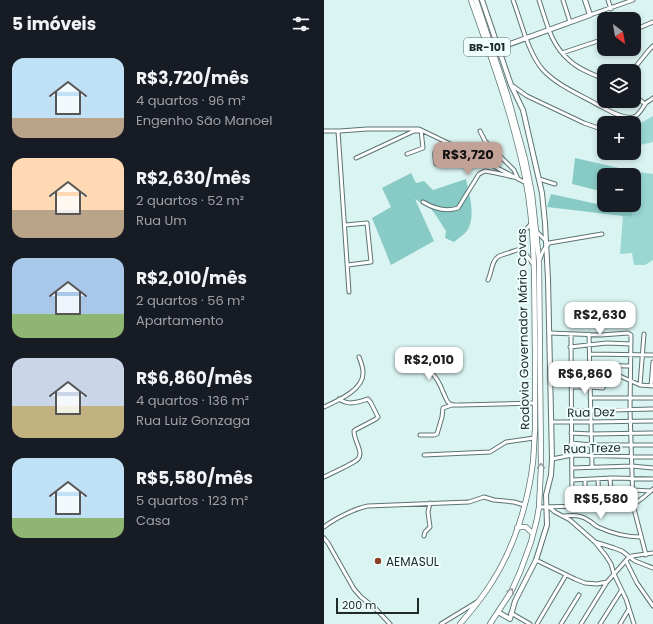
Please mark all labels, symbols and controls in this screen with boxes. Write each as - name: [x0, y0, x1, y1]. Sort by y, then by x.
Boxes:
- text: 5 imóveis: [12, 12, 96, 36]
- north arrow: [597, 12, 641, 56]
- map controls: [597, 12, 641, 212]
- icon: filters: [290, 13, 312, 35]
- road number: BR-101: [464, 38, 510, 56]
- button: layers: [597, 64, 641, 108]
- text: R$3,720/mês: [136, 66, 249, 90]
- icon: home: [44, 74, 92, 122]
- text: 4 quartos · 96 m²: [136, 91, 246, 110]
- text: Engenho São Manoel: [136, 111, 272, 130]
- button: +: [597, 116, 641, 160]
- pin: R$3,720: [431, 142, 505, 176]
- text: R$3,720: [442, 145, 494, 164]
- text: R$2,630/mês: [136, 166, 251, 190]
- button: −: [597, 168, 641, 212]
- icon: home: [44, 174, 92, 222]
- text: 2 quartos · 52 m²: [136, 191, 244, 210]
- text: Rua Um: [136, 211, 187, 230]
- street label: Rodovia Governador Mário Covas: [513, 228, 533, 430]
- text: R$2,010/mês: [136, 266, 247, 290]
- icon: home: [44, 274, 92, 322]
- text: 2 quartos · 56 m²: [136, 291, 245, 310]
- pin: R$2,630: [563, 302, 637, 336]
- text: R$2,630: [574, 305, 626, 324]
- text: Apartamento: [136, 311, 224, 330]
- pin: R$2,010: [392, 347, 466, 381]
- text: R$2,010: [404, 350, 454, 369]
- pin: R$6,860: [548, 361, 622, 395]
- text: R$6,860: [558, 364, 612, 383]
- text: R$6,860/mês: [136, 366, 253, 390]
- icon: home: [44, 374, 92, 422]
- text: 4 quartos · 136 m²: [136, 391, 249, 410]
- street label: Rua Dez: [567, 403, 615, 421]
- text: Rua Luiz Gonzaga: [136, 411, 250, 430]
- street label: Rua Treze: [563, 438, 621, 458]
- one-way arrow: [537, 463, 545, 469]
- text: R$5,580/mês: [136, 466, 253, 490]
- icon: home: [44, 474, 92, 522]
- pin: R$5,580: [564, 486, 638, 520]
- text: R$5,580: [574, 489, 628, 508]
- text: 5 quartos · 123 m²: [136, 491, 248, 510]
- text: Casa: [136, 511, 170, 530]
- place label: AEMASUL: [386, 553, 439, 570]
- marker: AEMASUL: [373, 556, 383, 566]
- one-way arrow: [506, 588, 514, 595]
- scale bar: [336, 596, 419, 615]
- text: 200 m: [342, 597, 376, 613]

